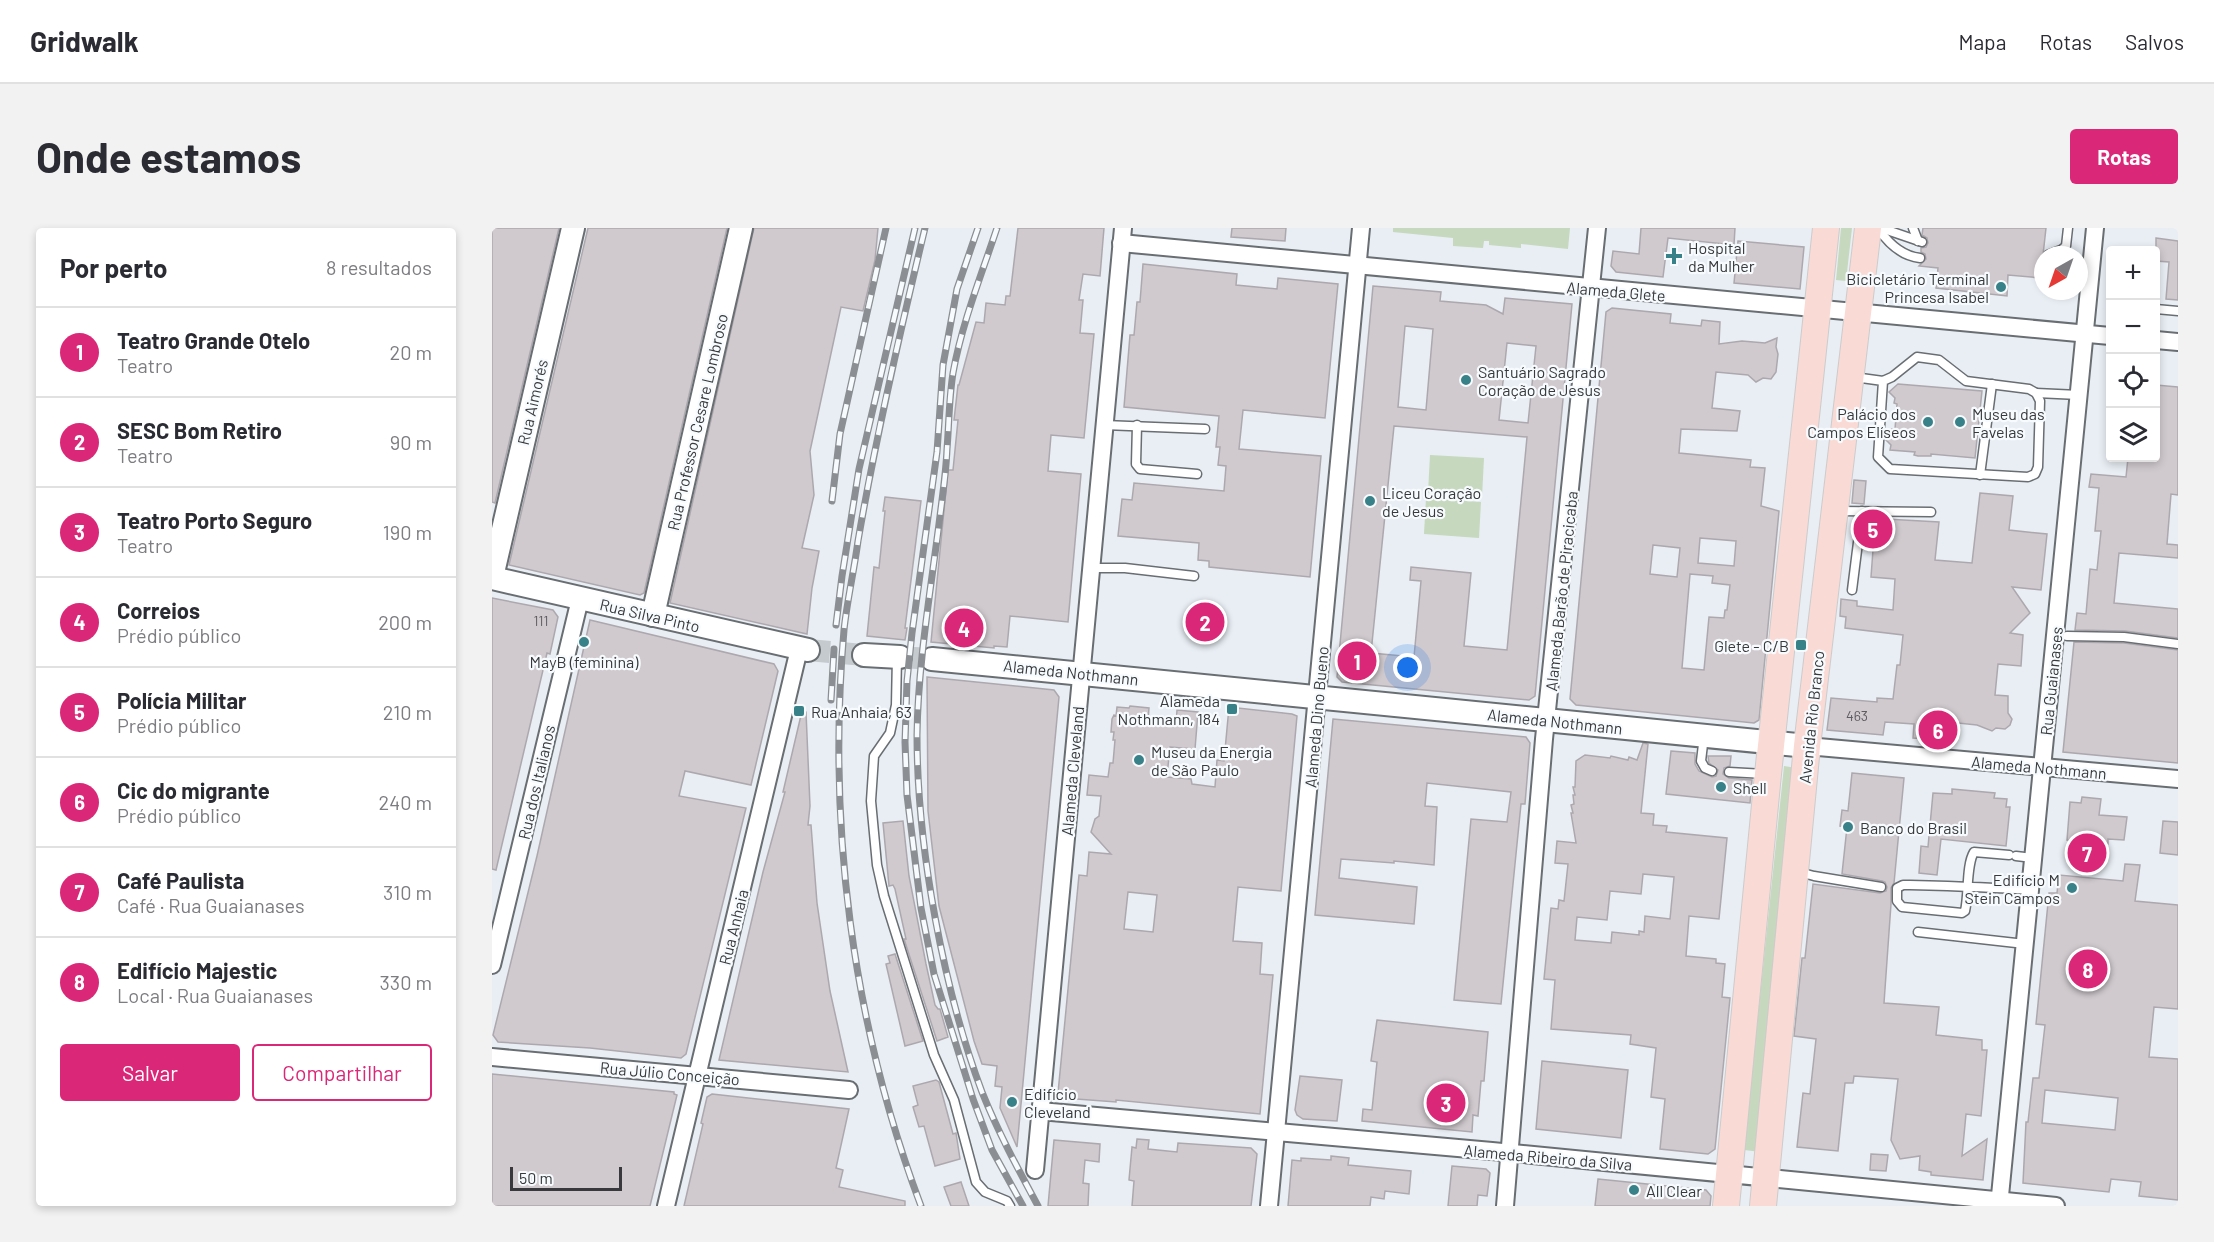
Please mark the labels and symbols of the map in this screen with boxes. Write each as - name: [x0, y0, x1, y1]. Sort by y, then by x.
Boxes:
- place label: Hospital da Mulher: [1688, 238, 1755, 275]
- north arrow: [2034, 246, 2088, 300]
- marker: Hospital da Mulher: [1665, 247, 1683, 265]
- place label: Bicicletário Terminal Princesa Isabel: [1846, 269, 1989, 306]
- street label: Alameda Glete: [1566, 277, 1666, 305]
- marker: Bicicletário Terminal Princesa Isabel: [1994, 280, 2008, 294]
- street label: Rua Professor Cesare Lombroso: [663, 312, 731, 532]
- street label: Rua Aimorés: [513, 357, 551, 447]
- place label: Santuário Sagrado Coração de Jesus: [1478, 362, 1606, 399]
- marker: Santuário Sagrado Coração de Jesus: [1459, 373, 1473, 387]
- place label: Palácio dos Campos Elíseos: [1807, 404, 1916, 441]
- place label: Museu das Favelas: [1972, 404, 2045, 441]
- marker: Palácio dos Campos Elíseos: [1921, 415, 1935, 429]
- marker: Museu das Favelas: [1953, 415, 1967, 429]
- place label: Liceu Coração de Jesus: [1382, 483, 1481, 520]
- street label: Alameda Barão de Piracicaba: [1541, 490, 1581, 692]
- marker: Liceu Coração de Jesus: [1363, 494, 1377, 508]
- pin: 5: [1854, 506, 1892, 552]
- street label: Rua Silva Pinto: [598, 594, 702, 636]
- pin: 2: [1186, 600, 1224, 644]
- pin: 4: [944, 606, 984, 650]
- house number: 111: [534, 612, 548, 629]
- street label: Rua Guaianases: [2036, 626, 2066, 736]
- marker: MayB (feminina): [577, 635, 591, 649]
- place label: Glete - C/B: [1714, 636, 1789, 655]
- pin: 1: [1338, 638, 1376, 684]
- marker: Glete - C/B: [1794, 638, 1808, 652]
- street label: Alameda Dino Bueno: [1300, 646, 1332, 788]
- street label: Avenida Rio Branco: [1795, 650, 1827, 784]
- place label: MayB (feminina): [530, 652, 639, 671]
- your location: [1393, 653, 1422, 682]
- street label: Alameda Nothmann: [1002, 655, 1140, 689]
- place label: Alameda Nothmann, 184: [1118, 691, 1220, 728]
- place label: Rua Anhaia, 63: [811, 702, 912, 721]
- marker: Alameda Nothmann, 184: [1225, 702, 1239, 716]
- marker: Rua Anhaia, 63: [792, 704, 806, 718]
- street label: Alameda Nothmann: [1486, 704, 1624, 738]
- street label: Alameda Cleveland: [1057, 705, 1087, 837]
- house number: 463: [1846, 707, 1868, 724]
- pin: 6: [1918, 708, 1958, 752]
- street label: Rua dos Italianos: [514, 723, 558, 841]
- place label: Museu da Energia de São Paulo: [1151, 742, 1272, 779]
- street label: Alameda Nothmann: [1970, 752, 2108, 782]
- marker: Museu da Energia de São Paulo: [1132, 753, 1146, 767]
- place label: Shell: [1733, 778, 1767, 797]
- marker: Shell: [1714, 780, 1728, 794]
- place label: Banco do Brasil: [1860, 818, 1967, 837]
- marker: Banco do Brasil: [1841, 820, 1855, 834]
- pin: 7: [2068, 830, 2106, 876]
- place label: Edifício M Stein Campos: [1964, 870, 2060, 907]
- marker: Edifício M Stein Campos: [2065, 881, 2079, 895]
- street label: Rua Anhaia: [714, 887, 752, 967]
- pin: 8: [2068, 946, 2108, 992]
- street label: Rua Júlio Conceição: [599, 1057, 741, 1089]
- pin: 3: [1426, 1080, 1466, 1126]
- place label: Edifício Cleveland: [1024, 1084, 1091, 1121]
- marker: Edifício Cleveland: [1005, 1095, 1019, 1109]
- street label: Alameda Ribeiro da Silva: [1463, 1140, 1633, 1174]
- scale bar: [510, 1164, 622, 1192]
- place label: All Clear: [1646, 1181, 1702, 1200]
- marker: All Clear: [1627, 1183, 1641, 1197]

